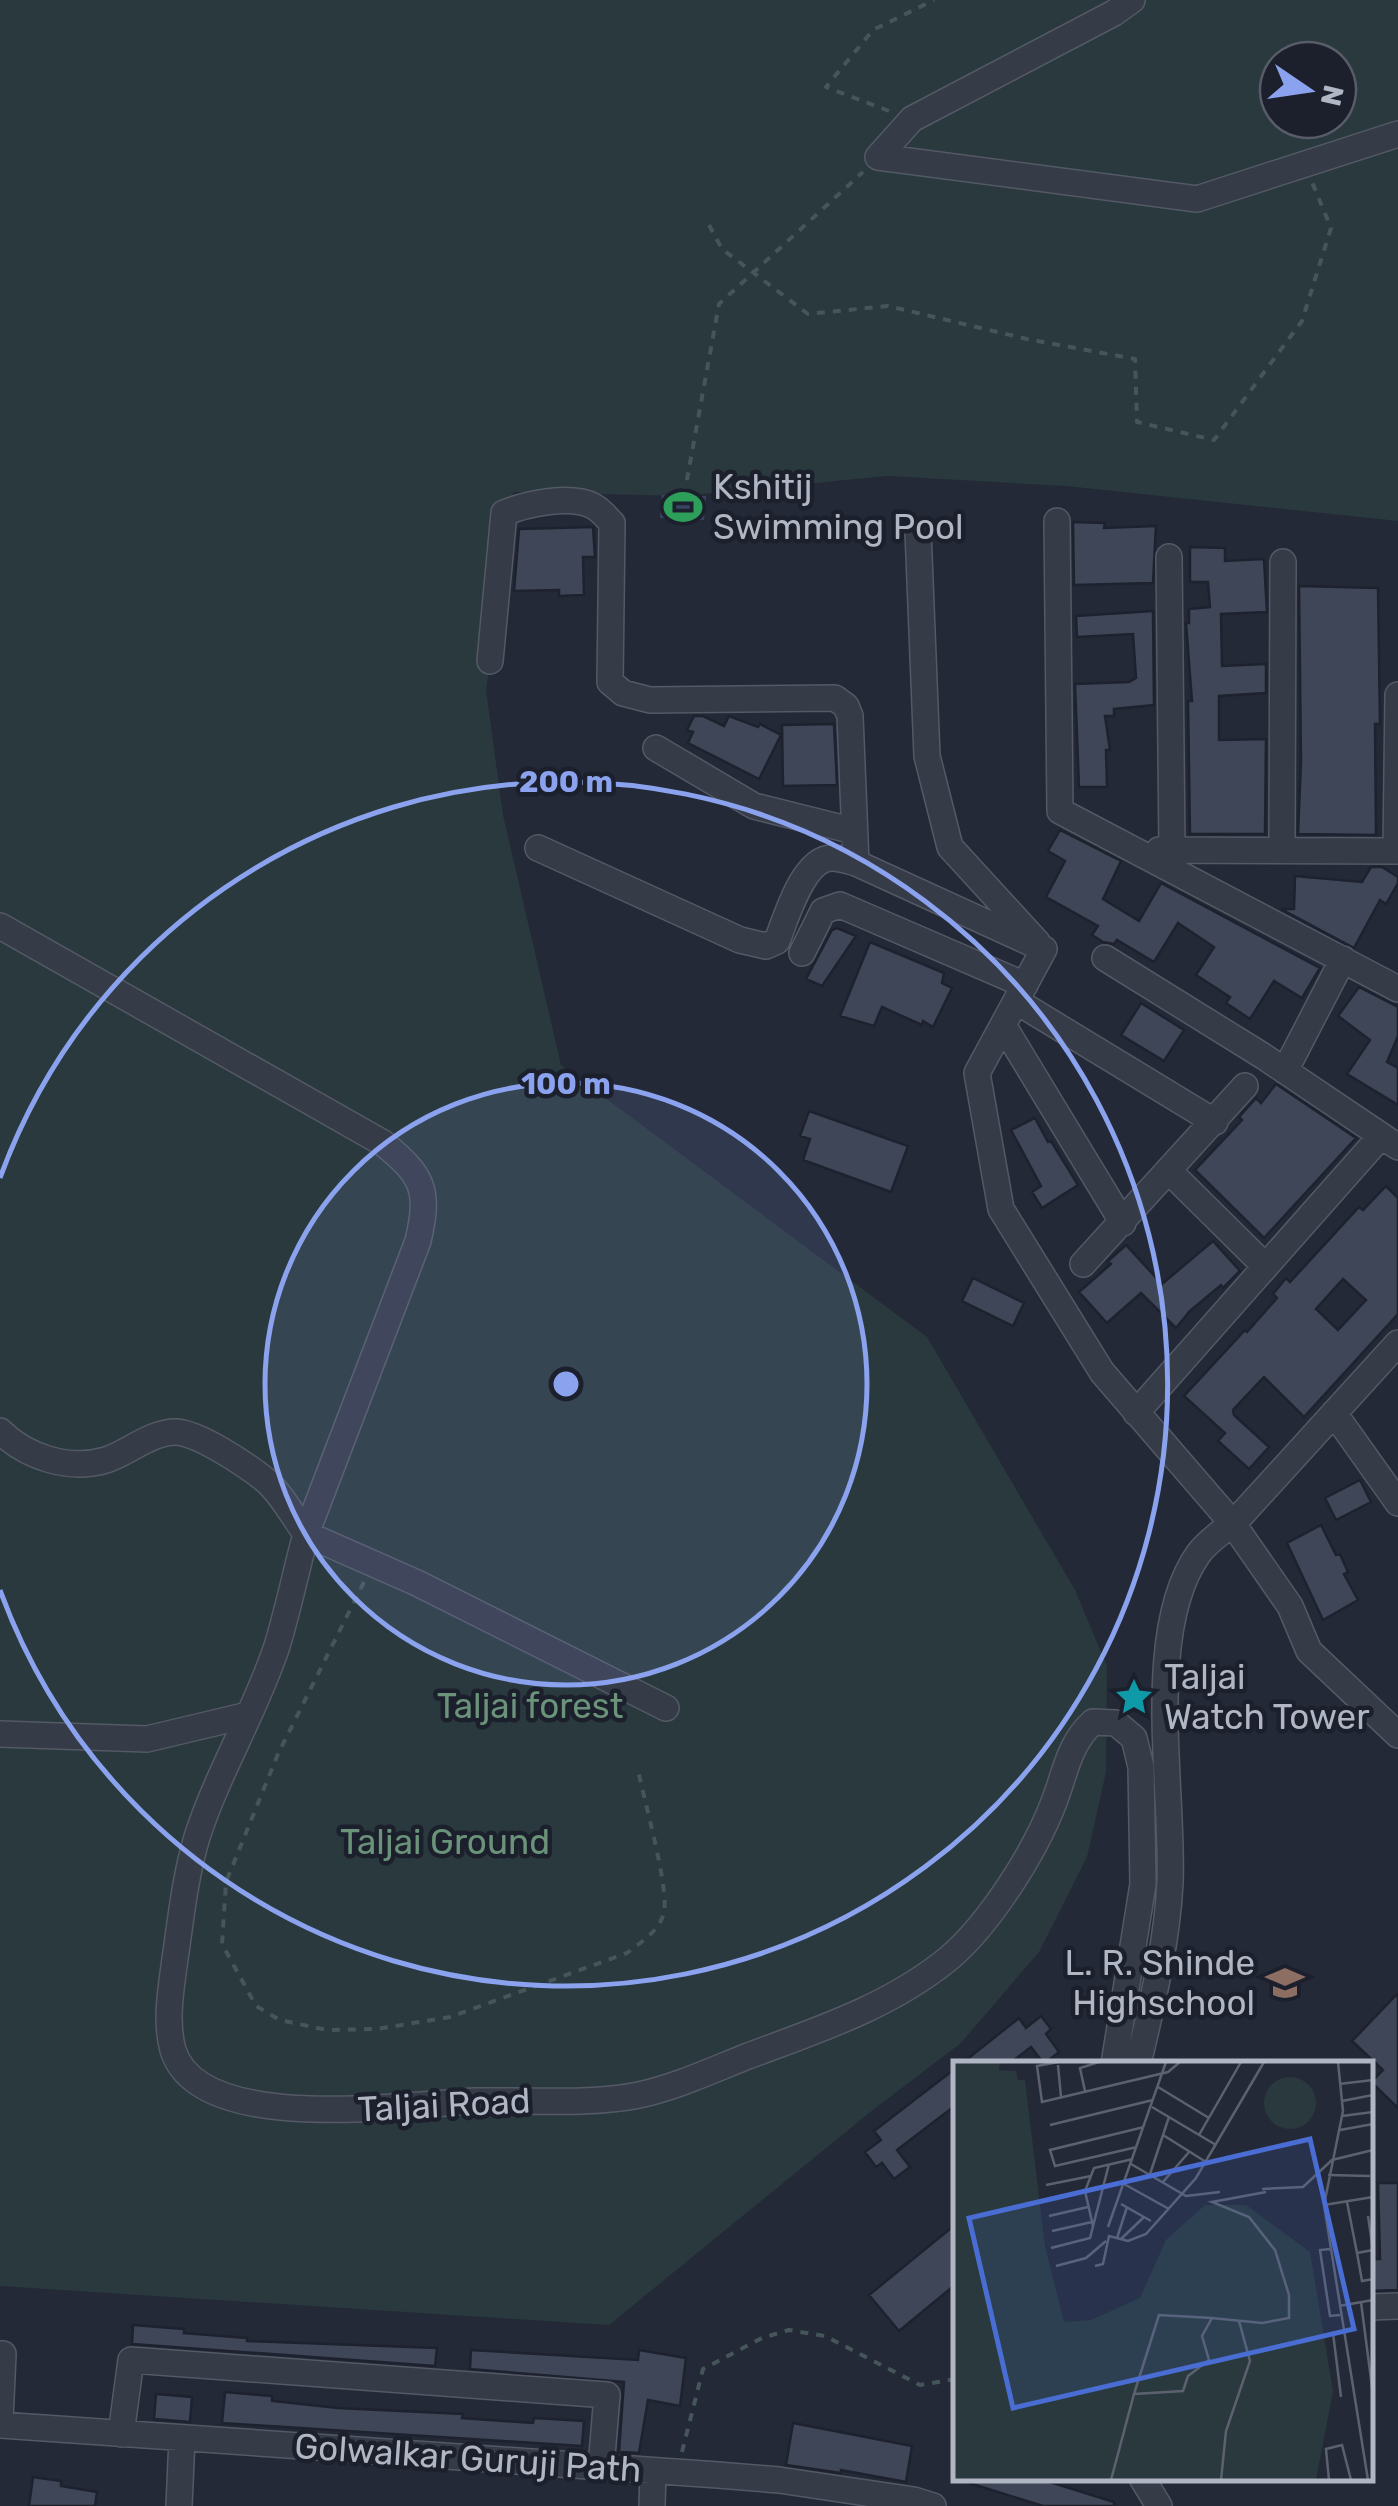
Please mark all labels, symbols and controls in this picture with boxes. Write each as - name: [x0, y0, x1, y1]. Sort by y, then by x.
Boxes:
- north arrow: [1258, 40, 1358, 140]
- text: N: [1314, 82, 1350, 109]
- place label: Kshitij Swimming Pool: [713, 466, 964, 548]
- sports icon: Kshitij Swimming Pool: [662, 486, 704, 528]
- text: 200 m: [519, 764, 613, 800]
- text: 100 m: [521, 1066, 611, 1102]
- centre of rings: [548, 1366, 584, 1402]
- place label: Taljai Watch Tower: [1164, 1656, 1369, 1738]
- place icon: Taljai Watch Tower: [1113, 1676, 1155, 1718]
- park label: Taljai forest: [437, 1685, 623, 1727]
- park label: Taljai Ground: [340, 1821, 550, 1863]
- place label: L. R. Shinde Highschool: [1064, 1942, 1255, 2024]
- school or university icon: L. R. Shinde Highschool: [1264, 1962, 1306, 2004]
- inset map: [953, 2061, 1373, 2481]
- street label: Taljai Road: [356, 2080, 532, 2130]
- street label: Golwalkar Guruji Path: [293, 2425, 643, 2491]

